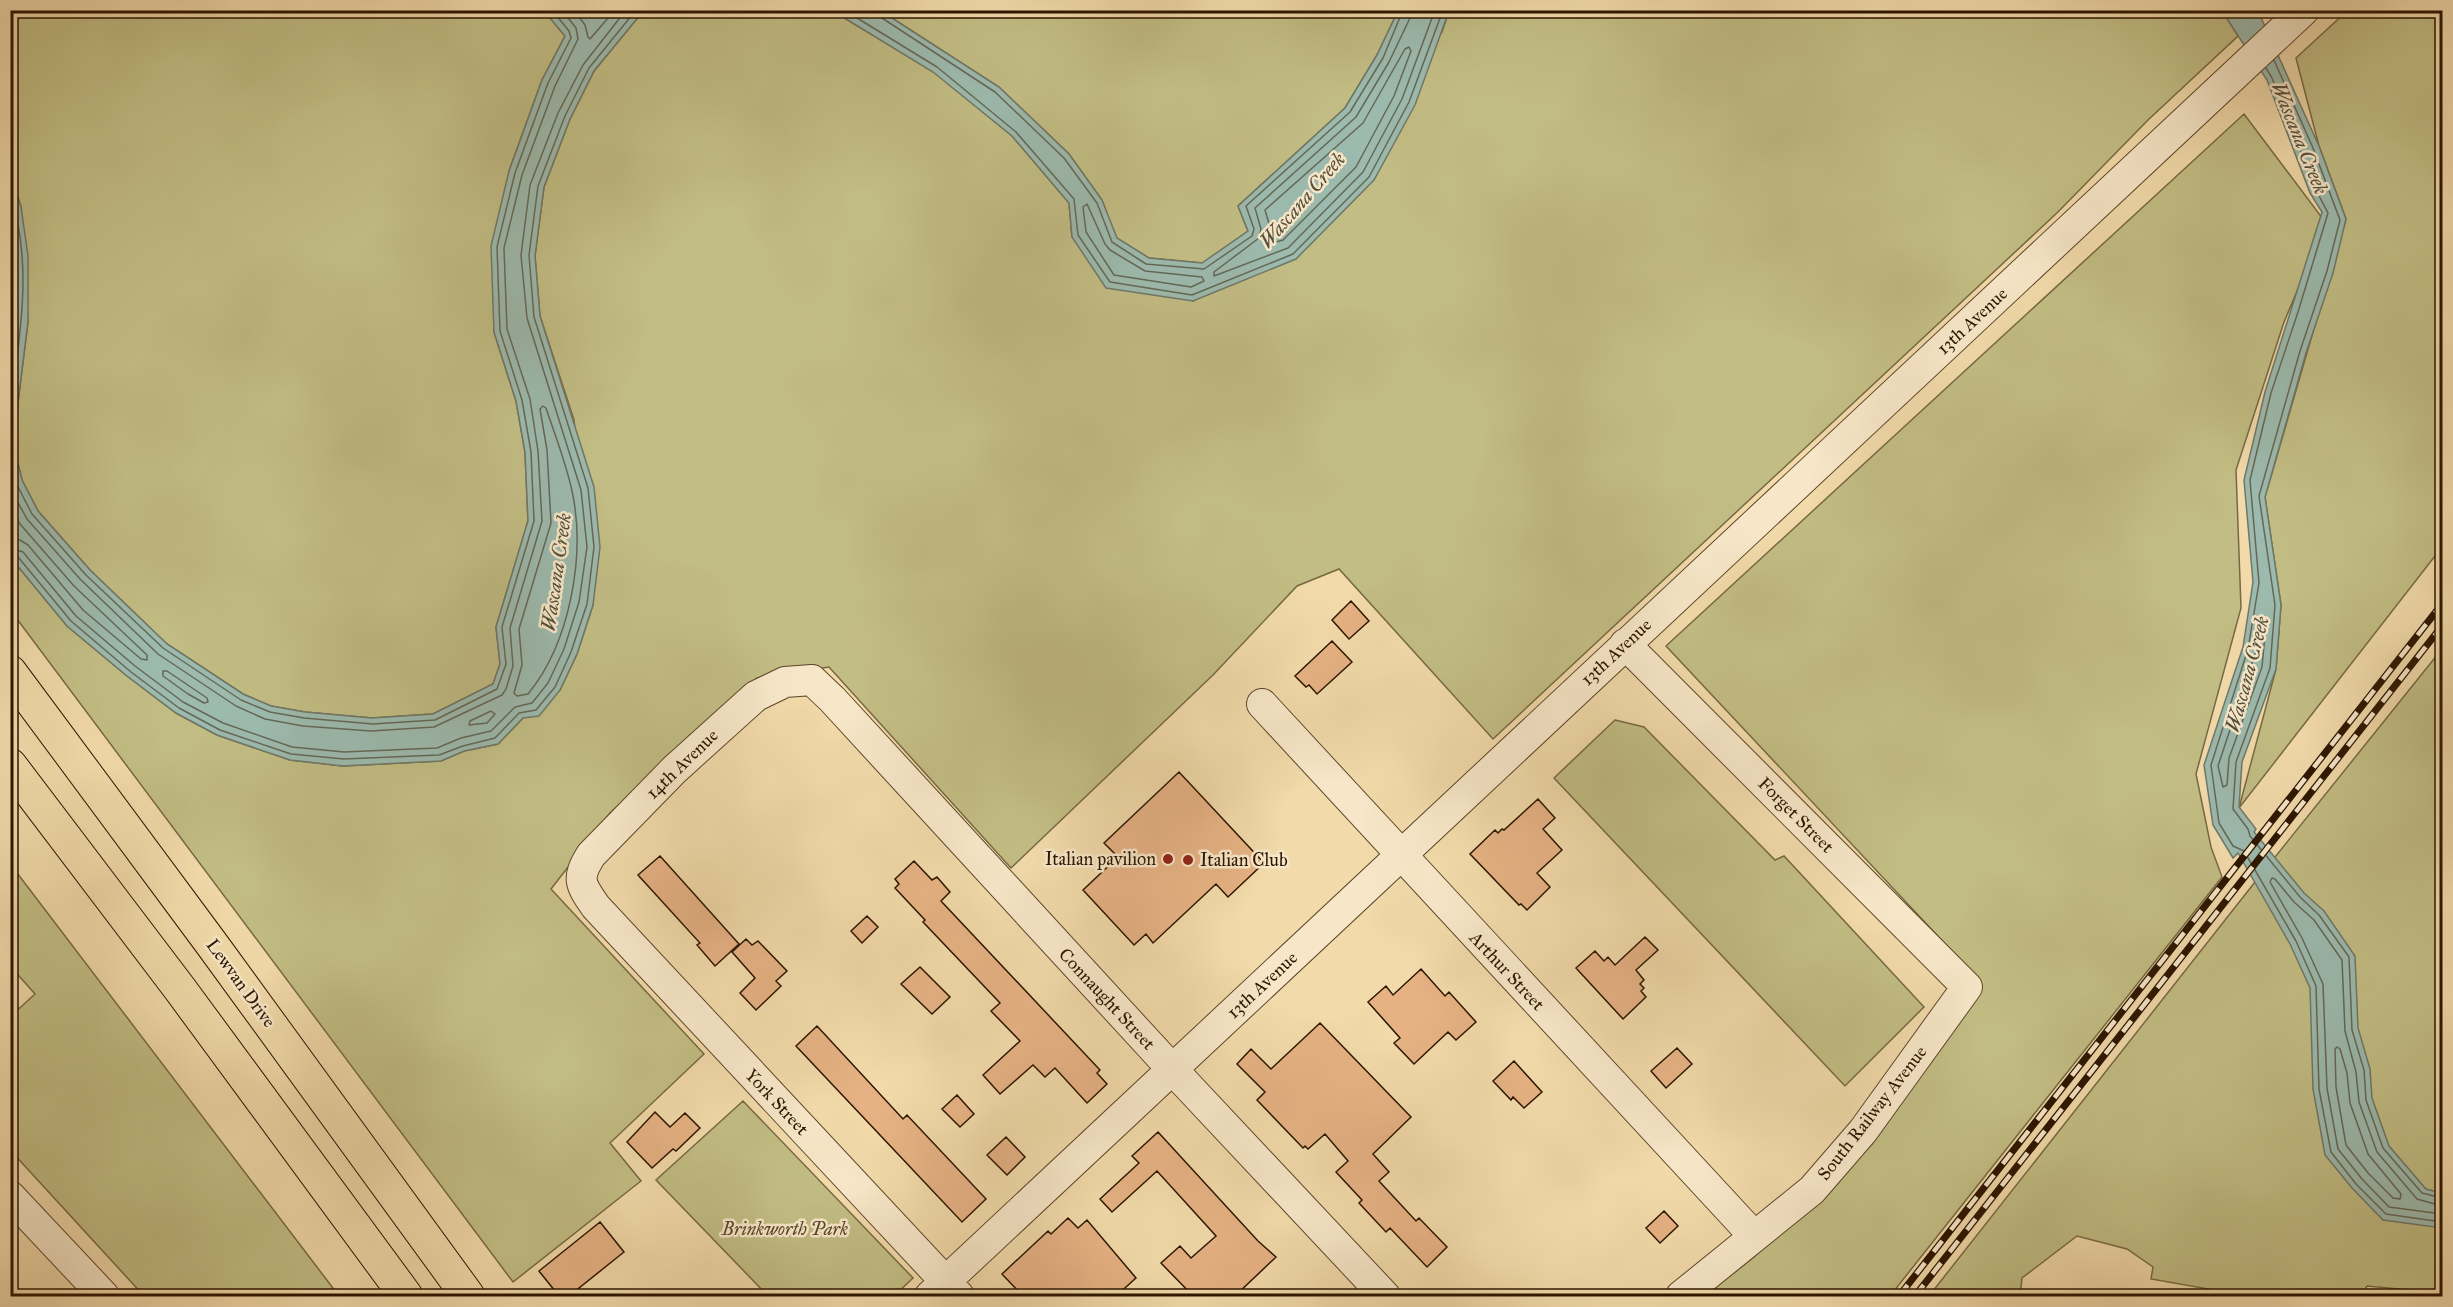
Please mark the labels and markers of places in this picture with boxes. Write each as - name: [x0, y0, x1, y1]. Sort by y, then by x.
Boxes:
- place label: Italian pavilion: [1045, 848, 1156, 870]
- place label: Italian Club: [1200, 849, 1288, 871]
- marker: Italian pavilion: [1161, 852, 1175, 866]
- marker: Italian Club: [1181, 853, 1195, 867]

